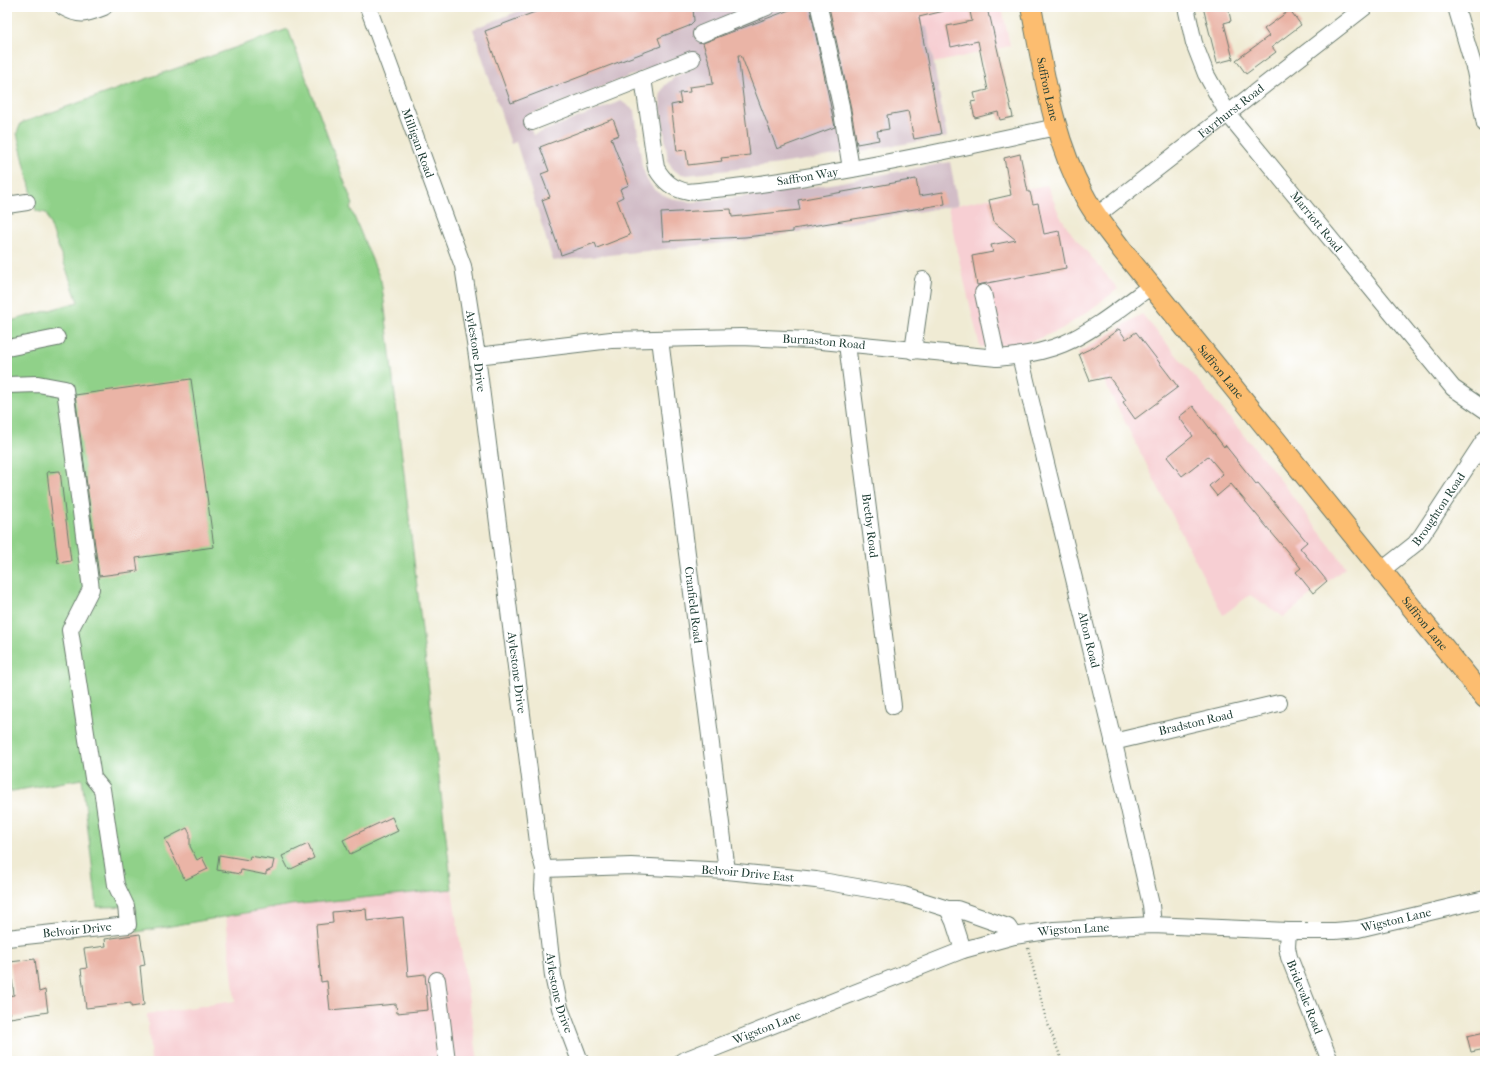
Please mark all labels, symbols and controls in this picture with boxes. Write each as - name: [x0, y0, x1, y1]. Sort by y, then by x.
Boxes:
- street label: Saffron Lane: [1034, 56, 1062, 123]
- street label: Fayrhurst Road: [1195, 81, 1267, 141]
- street label: Milligan Road: [399, 106, 437, 180]
- street label: Saffron Way: [776, 165, 840, 188]
- street label: Marriott Road: [1287, 188, 1346, 255]
- street label: Aylestone Drive: [463, 308, 488, 393]
- street label: Burnaston Road: [782, 332, 866, 352]
- street label: Saffron Lane: [1195, 342, 1247, 402]
- street label: Broughton Road: [1409, 470, 1468, 549]
- street label: Bretby Road: [859, 493, 881, 559]
- street label: Cranfield Road: [682, 566, 705, 645]
- street label: Saffron Lane: [1399, 594, 1451, 653]
- street label: Alton Road: [1075, 609, 1103, 670]
- street label: Aylestone Drive: [505, 630, 529, 714]
- street label: Bradston Road: [1157, 707, 1235, 738]
- street label: Belvoir Drive East: [701, 863, 796, 885]
- street label: Wigston Lane: [1359, 905, 1433, 935]
- street label: Belvoir Drive: [42, 919, 112, 941]
- street label: Wigston Lane: [1036, 920, 1110, 939]
- street label: Aylestone Drive: [543, 951, 576, 1035]
- street label: Bridevale Road: [1284, 958, 1326, 1036]
- street label: Wigston Lane: [730, 1008, 803, 1048]

